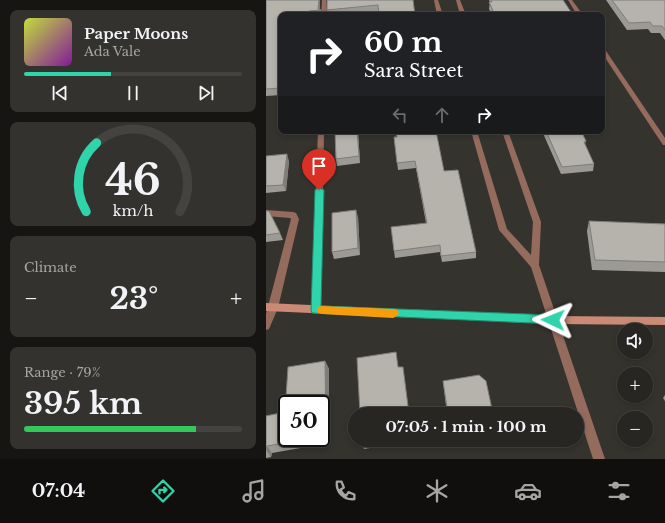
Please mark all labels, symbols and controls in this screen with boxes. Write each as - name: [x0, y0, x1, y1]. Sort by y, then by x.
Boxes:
- text: Paper Moons: [84, 24, 188, 43]
- text: 60 m: [364, 25, 442, 60]
- icon: right: [298, 28, 350, 80]
- text: Ada Vale: [84, 43, 141, 60]
- text: Sara Street: [364, 60, 463, 82]
- icon: previous: [49, 82, 71, 104]
- icon: pause: [122, 82, 144, 104]
- icon: next: [195, 82, 217, 104]
- icon: left: [389, 104, 411, 126]
- icon: ahead: [431, 104, 453, 126]
- icon: right: [473, 104, 495, 126]
- pin: [302, 149, 336, 190]
- text: 46: [105, 154, 161, 205]
- icon: arrive: [308, 155, 330, 177]
- text: km/h: [113, 201, 153, 219]
- text: Climate: [24, 259, 77, 276]
- text: 23°: [110, 280, 158, 317]
- text: −: [24, 285, 38, 312]
- text: +: [230, 285, 242, 312]
- position arrow: [532, 299, 574, 341]
- map controls: [617, 323, 653, 447]
- button: sound: [617, 323, 653, 359]
- text: Range · 79%: [24, 364, 100, 381]
- button: +: [617, 367, 653, 403]
- text: 395 km: [24, 385, 142, 422]
- speed limit sign: 50: [278, 395, 330, 447]
- button: −: [617, 411, 653, 447]
- text: 07:05 · 1 min · 100 m: [385, 417, 547, 436]
- icon: directions: [149, 477, 177, 505]
- icon: music: [240, 477, 268, 505]
- icon: phone: [331, 477, 359, 505]
- icon: climate: [423, 477, 451, 505]
- icon: car: [514, 477, 542, 505]
- icon: filters: [605, 477, 633, 505]
- text: 07:04: [32, 480, 85, 502]

